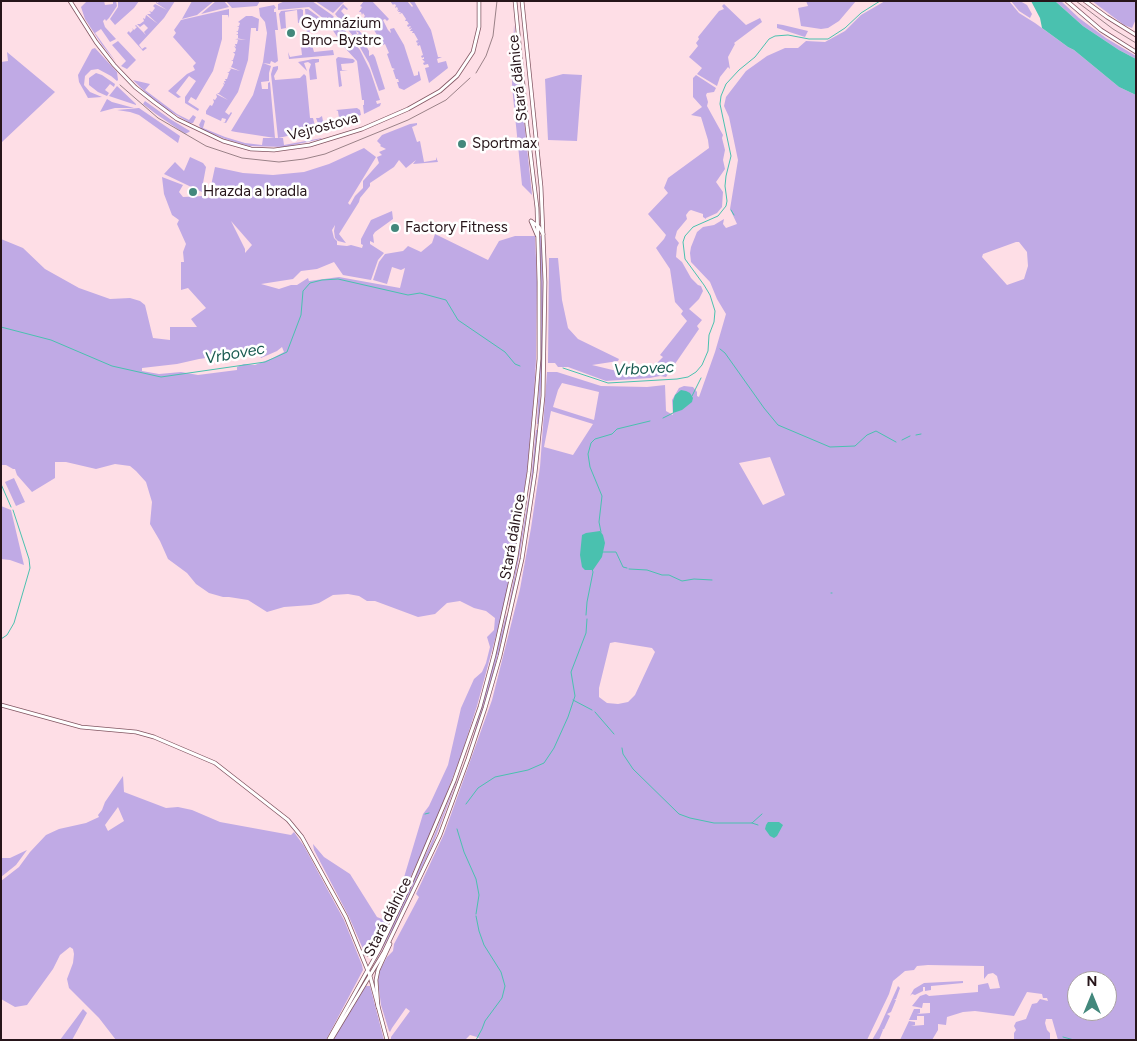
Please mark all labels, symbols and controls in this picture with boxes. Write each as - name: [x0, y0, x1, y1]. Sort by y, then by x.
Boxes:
- place label: Gymnázium Brno-Bystrc: [301, 15, 381, 50]
- marker: Gymnázium Brno-Bystrc: [285, 27, 297, 39]
- street label: Stará dálnice: [505, 34, 531, 122]
- street label: Vejrostova: [286, 109, 360, 145]
- place label: Sportmax: [472, 135, 537, 153]
- marker: Sportmax: [456, 138, 468, 150]
- place label: Hrazda a bradla: [203, 183, 307, 201]
- marker: Hrazda a bradla: [187, 186, 199, 198]
- place label: Factory Fitness: [405, 219, 508, 237]
- marker: Factory Fitness: [389, 222, 401, 234]
- water label: Vrbovec: [204, 339, 266, 369]
- water label: Vrbovec: [613, 358, 675, 380]
- street label: Stará dálnice: [497, 493, 529, 581]
- street label: Stará dálnice: [360, 874, 416, 960]
- north arrow: [1067, 971, 1117, 1021]
- text: N: [1087, 973, 1097, 990]

